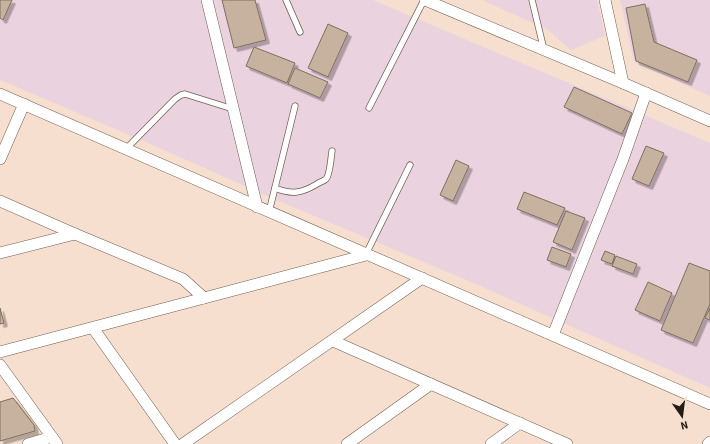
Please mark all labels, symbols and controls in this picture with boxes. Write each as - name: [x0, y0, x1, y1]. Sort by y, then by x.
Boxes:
- north arrow: [662, 396, 702, 436]
- text: N: [679, 417, 690, 433]

